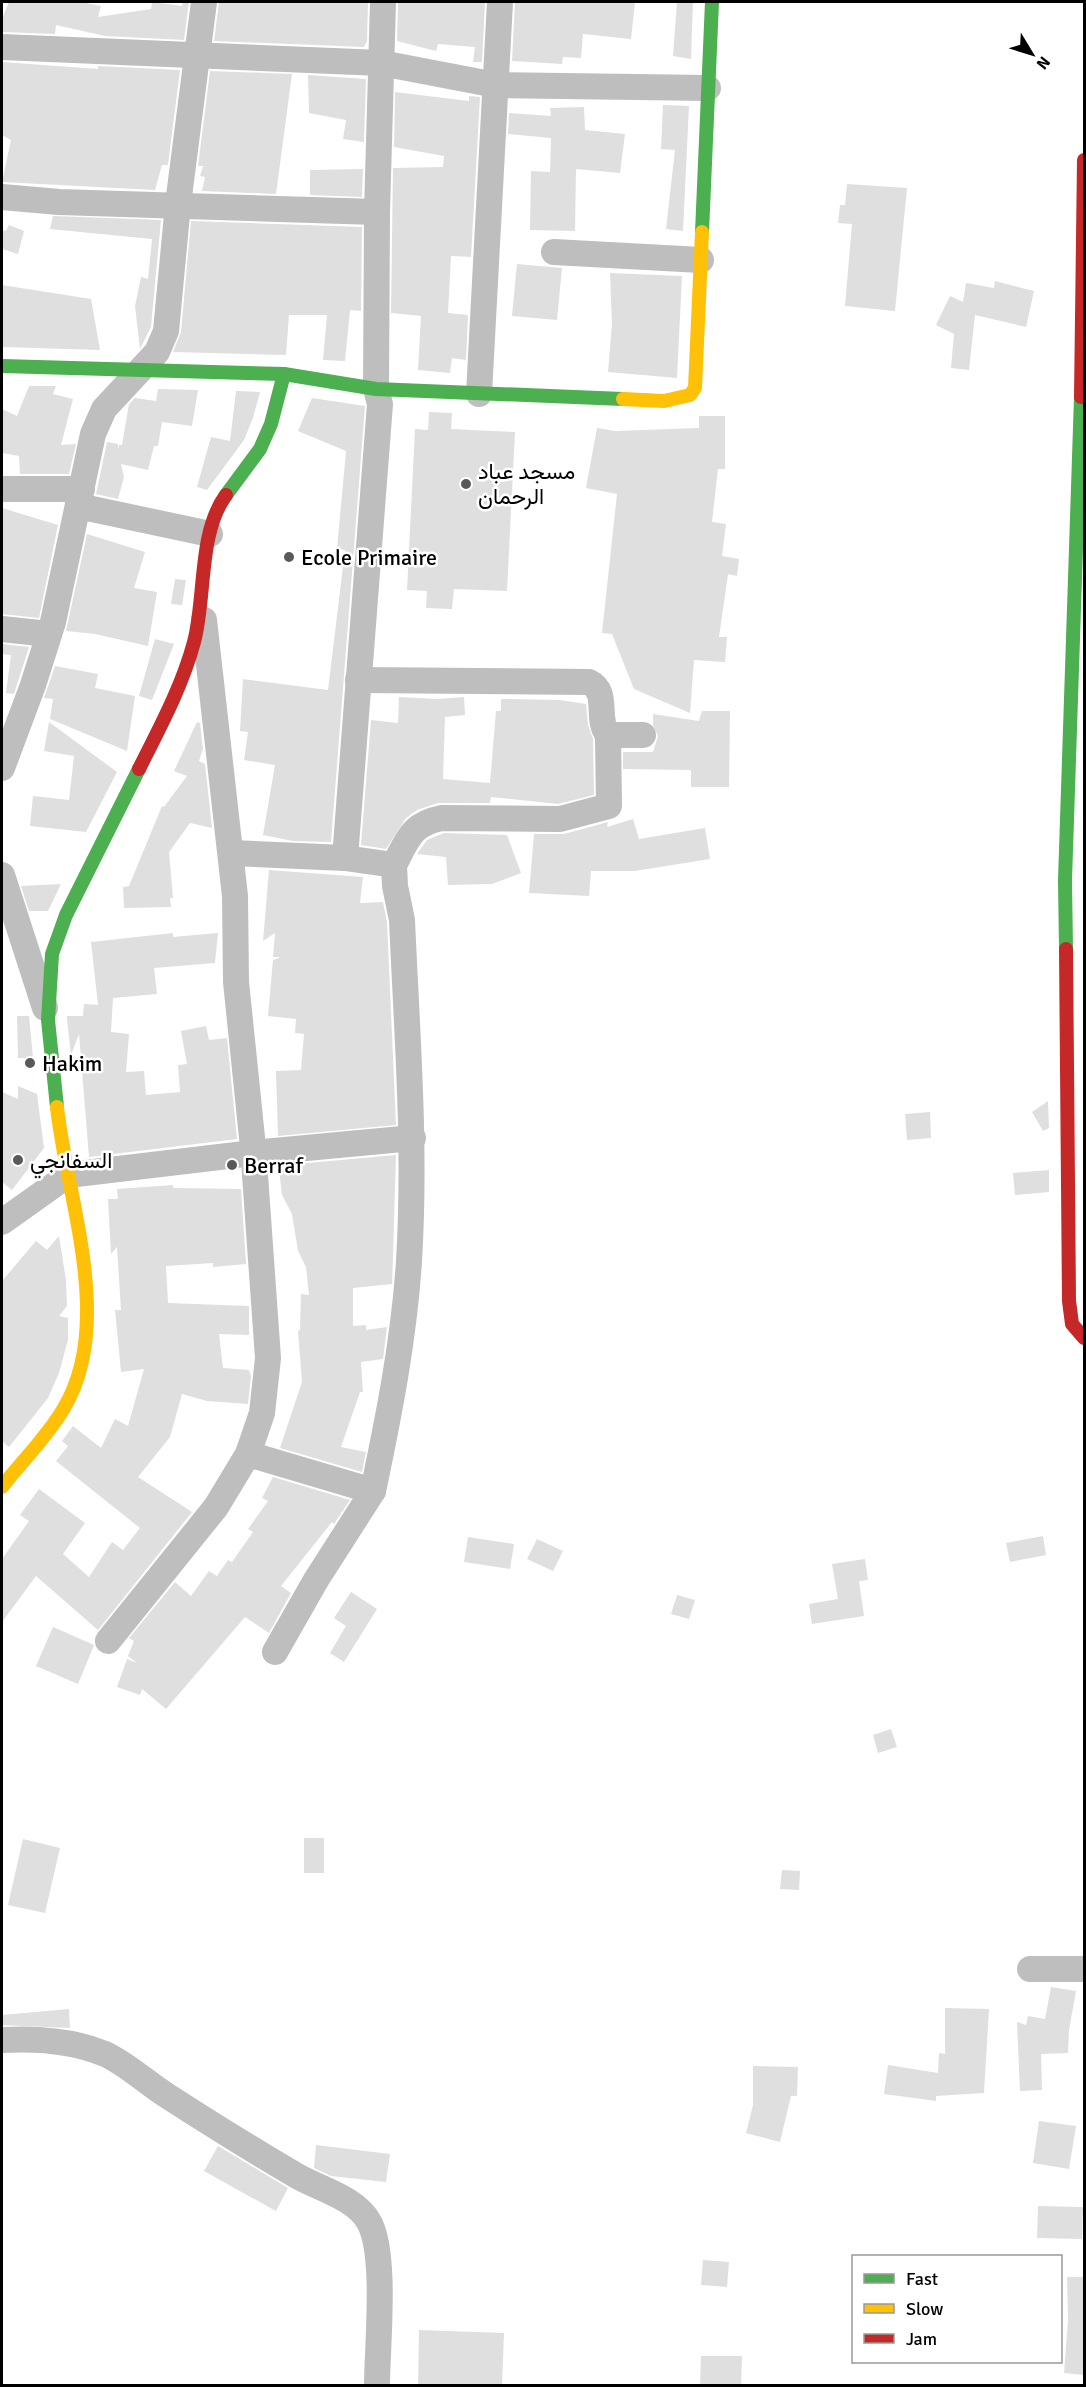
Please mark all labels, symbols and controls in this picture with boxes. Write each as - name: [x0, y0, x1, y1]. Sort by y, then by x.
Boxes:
- north arrow: [1002, 24, 1062, 84]
- text: N: [1032, 52, 1054, 73]
- place label: مسجد عباد الرحمان: [478, 458, 575, 510]
- marker: مسجد عباد الرحمان: [459, 477, 473, 491]
- place label: Ecole Primaire: [301, 544, 437, 571]
- marker: Ecole Primaire: [282, 550, 296, 564]
- place label: Hakim: [42, 1050, 102, 1077]
- marker: Hakim: [23, 1056, 37, 1070]
- place label: السفانجي: [30, 1147, 112, 1179]
- place label: Berraf: [244, 1152, 305, 1179]
- marker: السفانجي: [11, 1153, 25, 1167]
- marker: Berraf: [225, 1158, 239, 1172]
- legend: [852, 2255, 1062, 2363]
- text: Fast: [906, 2268, 938, 2290]
- text: Slow: [906, 2298, 943, 2320]
- text: Jam: [906, 2328, 937, 2350]

